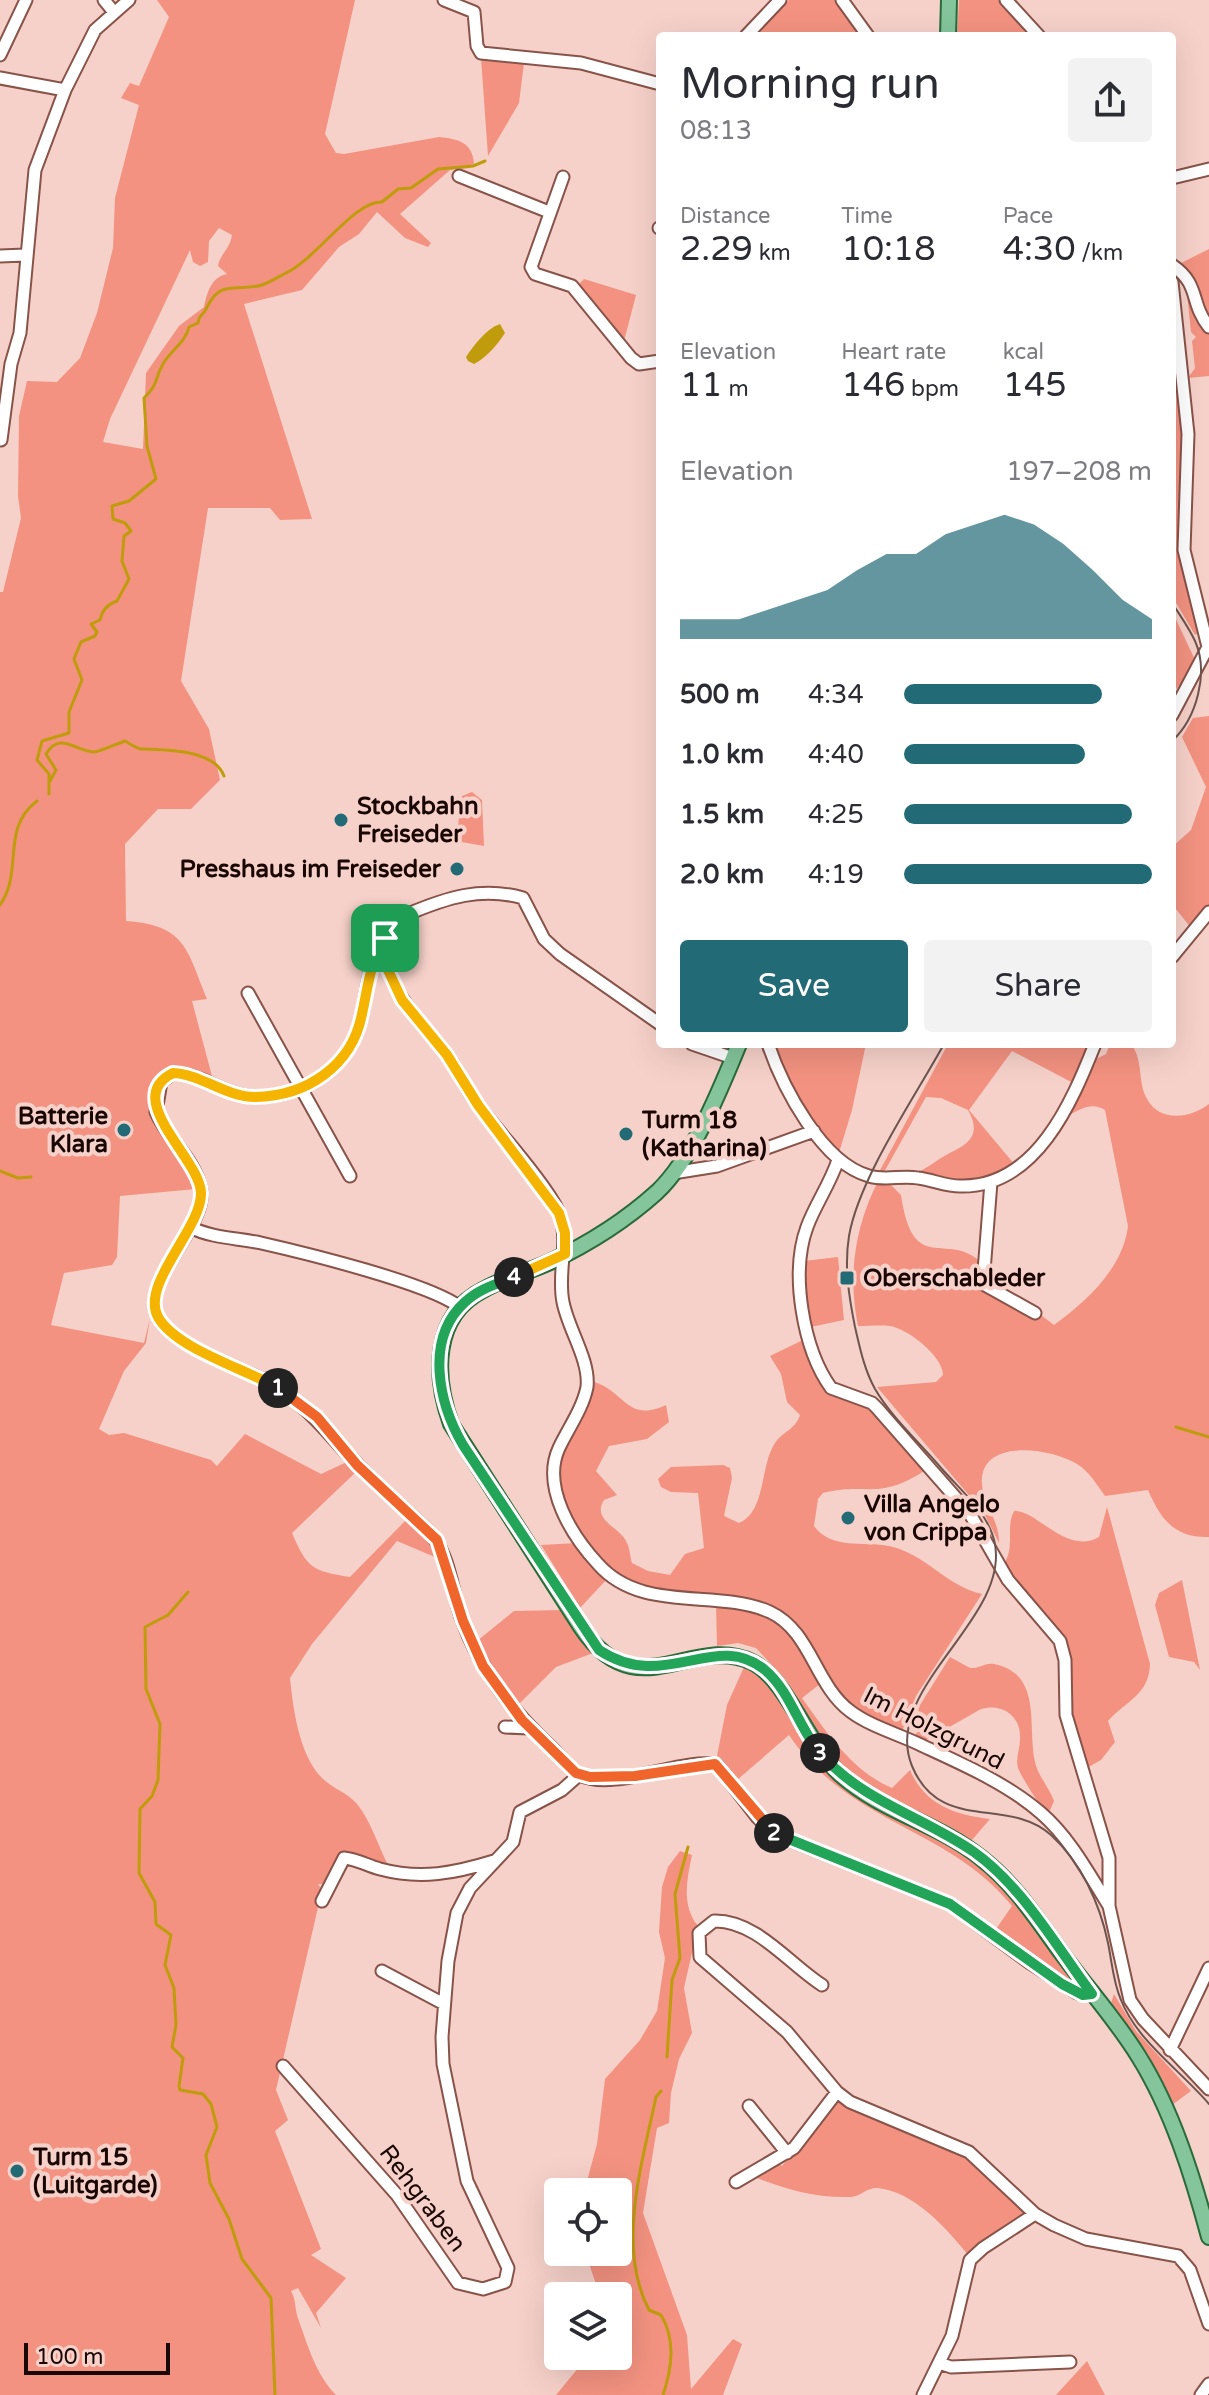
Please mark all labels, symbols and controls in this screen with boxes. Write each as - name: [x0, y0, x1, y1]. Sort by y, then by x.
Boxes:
- text: Morning run: [680, 58, 940, 111]
- button: share: [1068, 58, 1152, 142]
- text: 08:13: [680, 115, 752, 146]
- text: Distance: [680, 203, 771, 229]
- text: Time: [841, 203, 893, 229]
- text: Pace: [1003, 203, 1053, 229]
- text: 2.29: [680, 229, 753, 270]
- text: 10:18: [841, 229, 936, 270]
- text: 4:30: [1003, 229, 1076, 270]
- text: km: [753, 240, 791, 266]
- text: /km: [1076, 240, 1123, 266]
- text: Elevation: [680, 339, 776, 365]
- text: Heart rate: [841, 339, 946, 365]
- text: kcal: [1003, 339, 1044, 365]
- text: 11: [680, 365, 723, 406]
- text: 146: [841, 365, 905, 406]
- text: 145: [1003, 365, 1067, 406]
- text: m: [723, 376, 749, 402]
- text: bpm: [905, 376, 959, 402]
- text: Elevation: [680, 456, 794, 487]
- text: 197–208 m: [1006, 456, 1152, 487]
- text: 500 m: [680, 679, 760, 710]
- text: 4:34: [808, 679, 864, 710]
- text: 1.0 km: [680, 739, 764, 770]
- text: 4:40: [808, 739, 864, 770]
- place label: Stockbahn Freiseder: [357, 792, 479, 849]
- text: 1.5 km: [680, 799, 764, 830]
- text: 4:25: [808, 799, 864, 830]
- marker: Stockbahn Freiseder: [332, 811, 350, 829]
- place label: Presshaus im Freiseder: [180, 855, 442, 884]
- text: 2.0 km: [680, 859, 764, 890]
- text: 4:19: [808, 859, 864, 890]
- marker: Presshaus im Freiseder: [448, 860, 466, 878]
- pin: [351, 904, 419, 972]
- icon: arrive: [363, 916, 407, 960]
- button: Save: [680, 940, 908, 1032]
- button: Share: [924, 940, 1152, 1032]
- place label: Batterie Klara: [18, 1102, 108, 1159]
- place label: Turm 18 (Katharina): [641, 1106, 767, 1163]
- marker: Batterie Klara: [115, 1121, 133, 1139]
- marker: Turm 18 (Katharina): [617, 1125, 635, 1143]
- pin: 4: [494, 1257, 534, 1297]
- text: 4: [507, 1264, 521, 1290]
- place label: Oberschableder: [863, 1264, 1046, 1293]
- marker: Oberschableder: [838, 1269, 856, 1287]
- pin: 1: [258, 1368, 298, 1408]
- text: 1: [271, 1375, 285, 1401]
- place label: Villa Angelo von Crippa: [864, 1490, 1000, 1547]
- marker: Villa Angelo von Crippa: [839, 1509, 857, 1527]
- street label: Im Holzgrund: [859, 1681, 1009, 1776]
- pin: 3: [800, 1733, 840, 1773]
- text: 3: [813, 1740, 827, 1766]
- pin: 2: [754, 1813, 794, 1853]
- text: 2: [767, 1820, 781, 1846]
- street label: Rehgraben: [373, 2139, 472, 2258]
- place label: Turm 15 (Luitgarde): [32, 2143, 158, 2200]
- marker: Turm 15 (Luitgarde): [8, 2162, 26, 2180]
- map controls: [544, 2178, 632, 2370]
- button: locate: [544, 2178, 632, 2266]
- button: layers: [544, 2282, 632, 2370]
- scale bar: [24, 2339, 170, 2375]
- text: 100 m: [36, 2344, 103, 2370]

